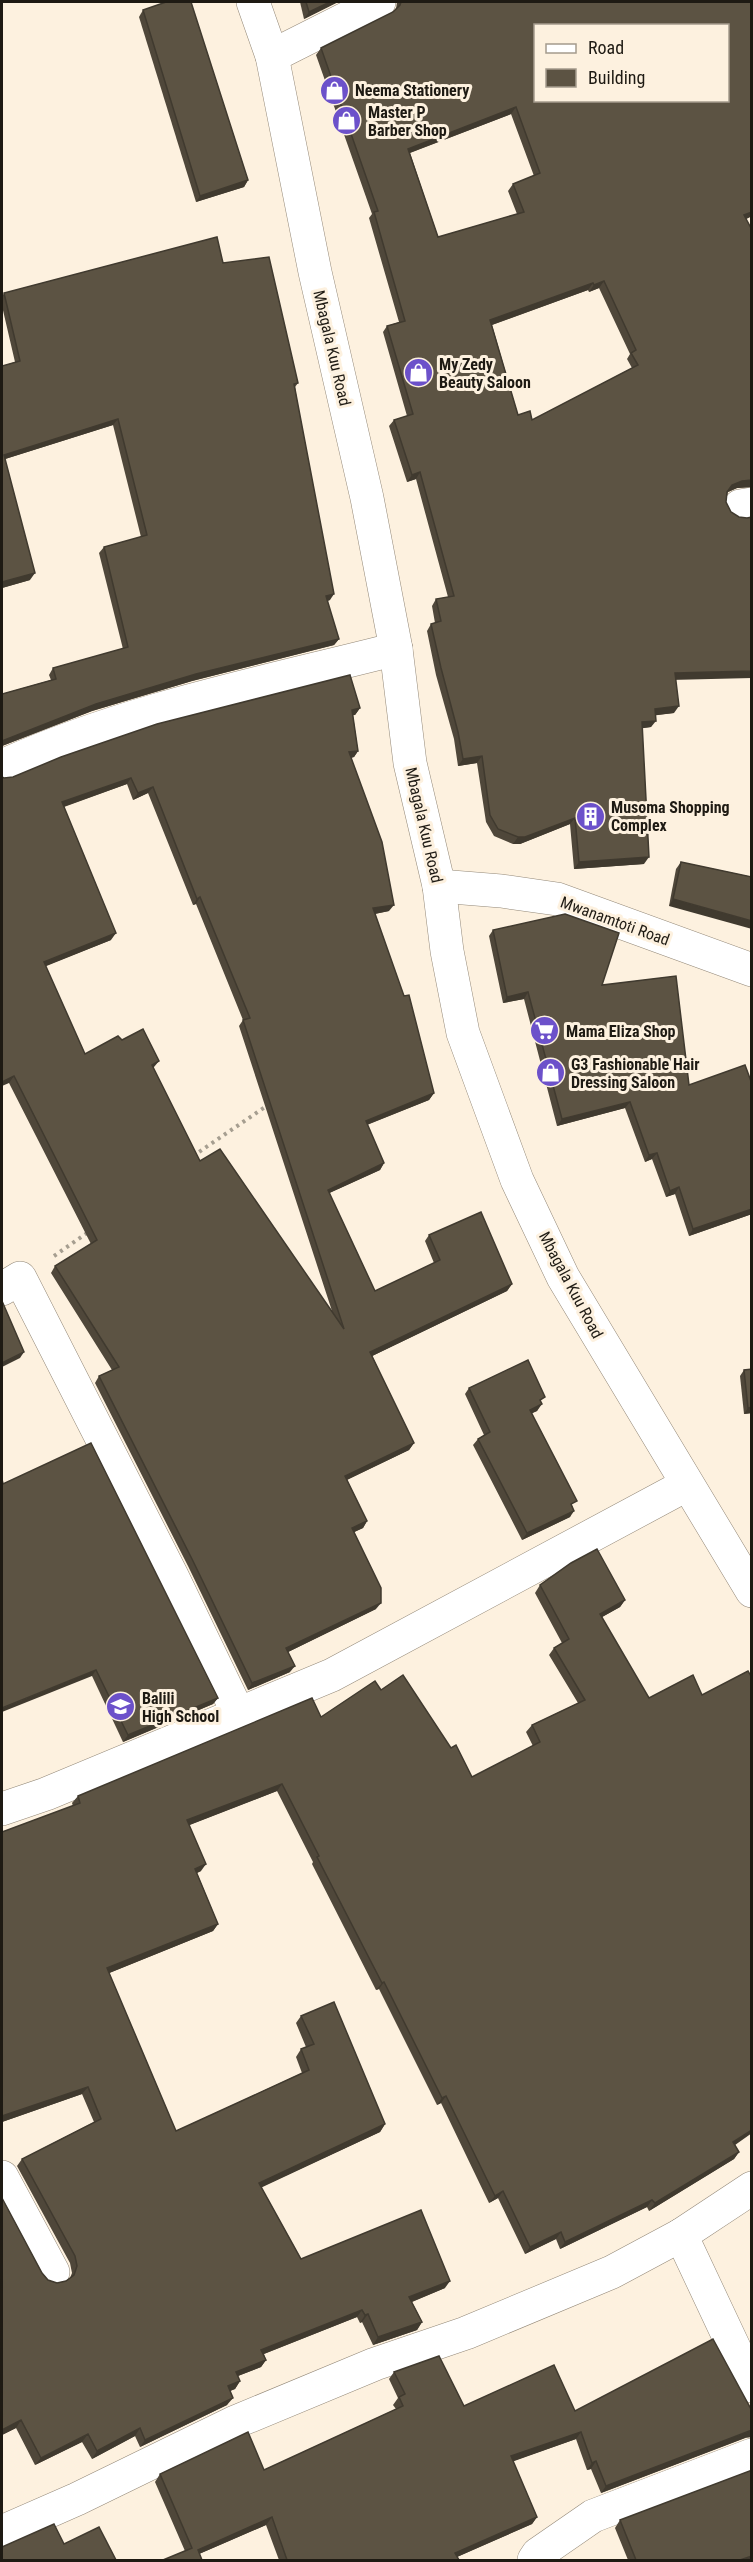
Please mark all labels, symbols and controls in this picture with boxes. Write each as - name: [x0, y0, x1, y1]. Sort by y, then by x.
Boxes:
- legend: [534, 24, 729, 102]
- text: Road: [588, 37, 624, 58]
- text: Building: [588, 67, 645, 88]
- shop icon: Neema Stationery: [318, 74, 350, 106]
- place label: Neema Stationery: [355, 81, 469, 100]
- place label: Master P Barber Shop: [368, 103, 447, 140]
- shop icon: Master P Barber Shop: [331, 105, 363, 137]
- street label: Mbagala Kuu Road: [309, 288, 355, 408]
- place label: My Zedy Beauty Saloon: [439, 355, 531, 392]
- shop icon: My Zedy Beauty Saloon: [402, 357, 434, 389]
- street label: Mbagala Kuu Road: [401, 765, 447, 885]
- place label: Musoma Shopping Complex: [611, 798, 730, 835]
- building icon: Musoma Shopping Complex: [574, 800, 606, 832]
- street label: Mwanamtoti Road: [558, 893, 672, 949]
- supermarket icon: Mama Eliza Shop: [529, 1015, 561, 1047]
- place label: Mama Eliza Shop: [566, 1022, 676, 1041]
- place label: G3 Fashionable Hair Dressing Saloon: [571, 1055, 700, 1092]
- shop icon: G3 Fashionable Hair Dressing Saloon: [534, 1057, 566, 1089]
- street label: Mbagala Kuu Road: [535, 1228, 607, 1342]
- place label: Balili High School: [142, 1689, 219, 1726]
- school or university icon: Balili High School: [105, 1691, 137, 1723]

